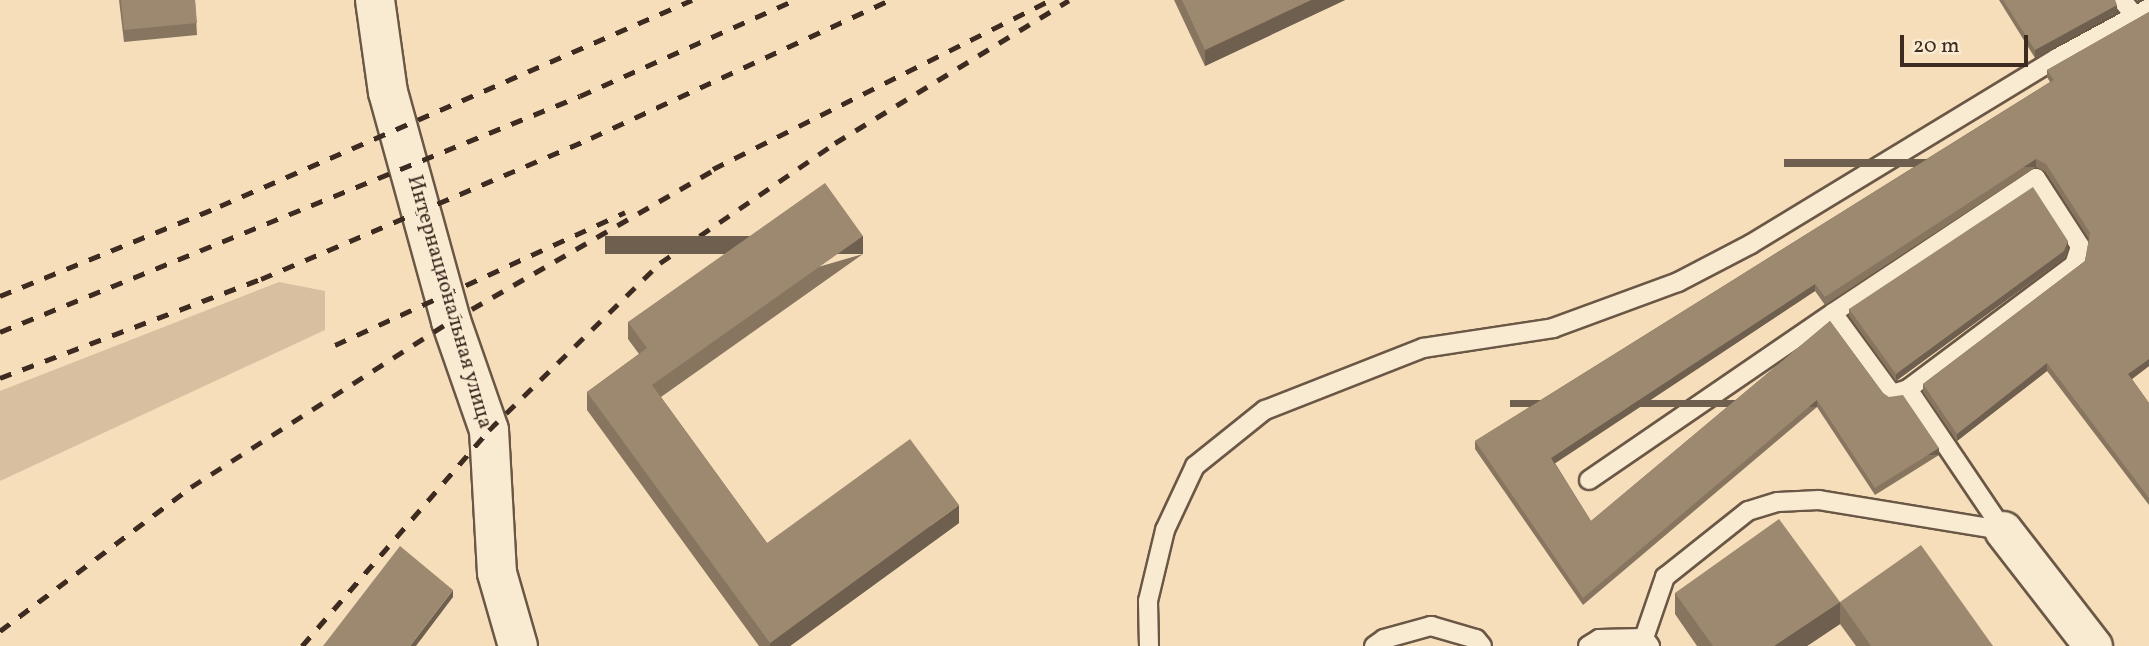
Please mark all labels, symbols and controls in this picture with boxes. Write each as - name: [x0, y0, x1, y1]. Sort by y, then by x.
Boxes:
- scale bar: [1904, 21, 2032, 65]
- text: 20 m: [1913, 32, 1959, 61]
- street label: Интернациональная улица: [401, 172, 497, 432]

